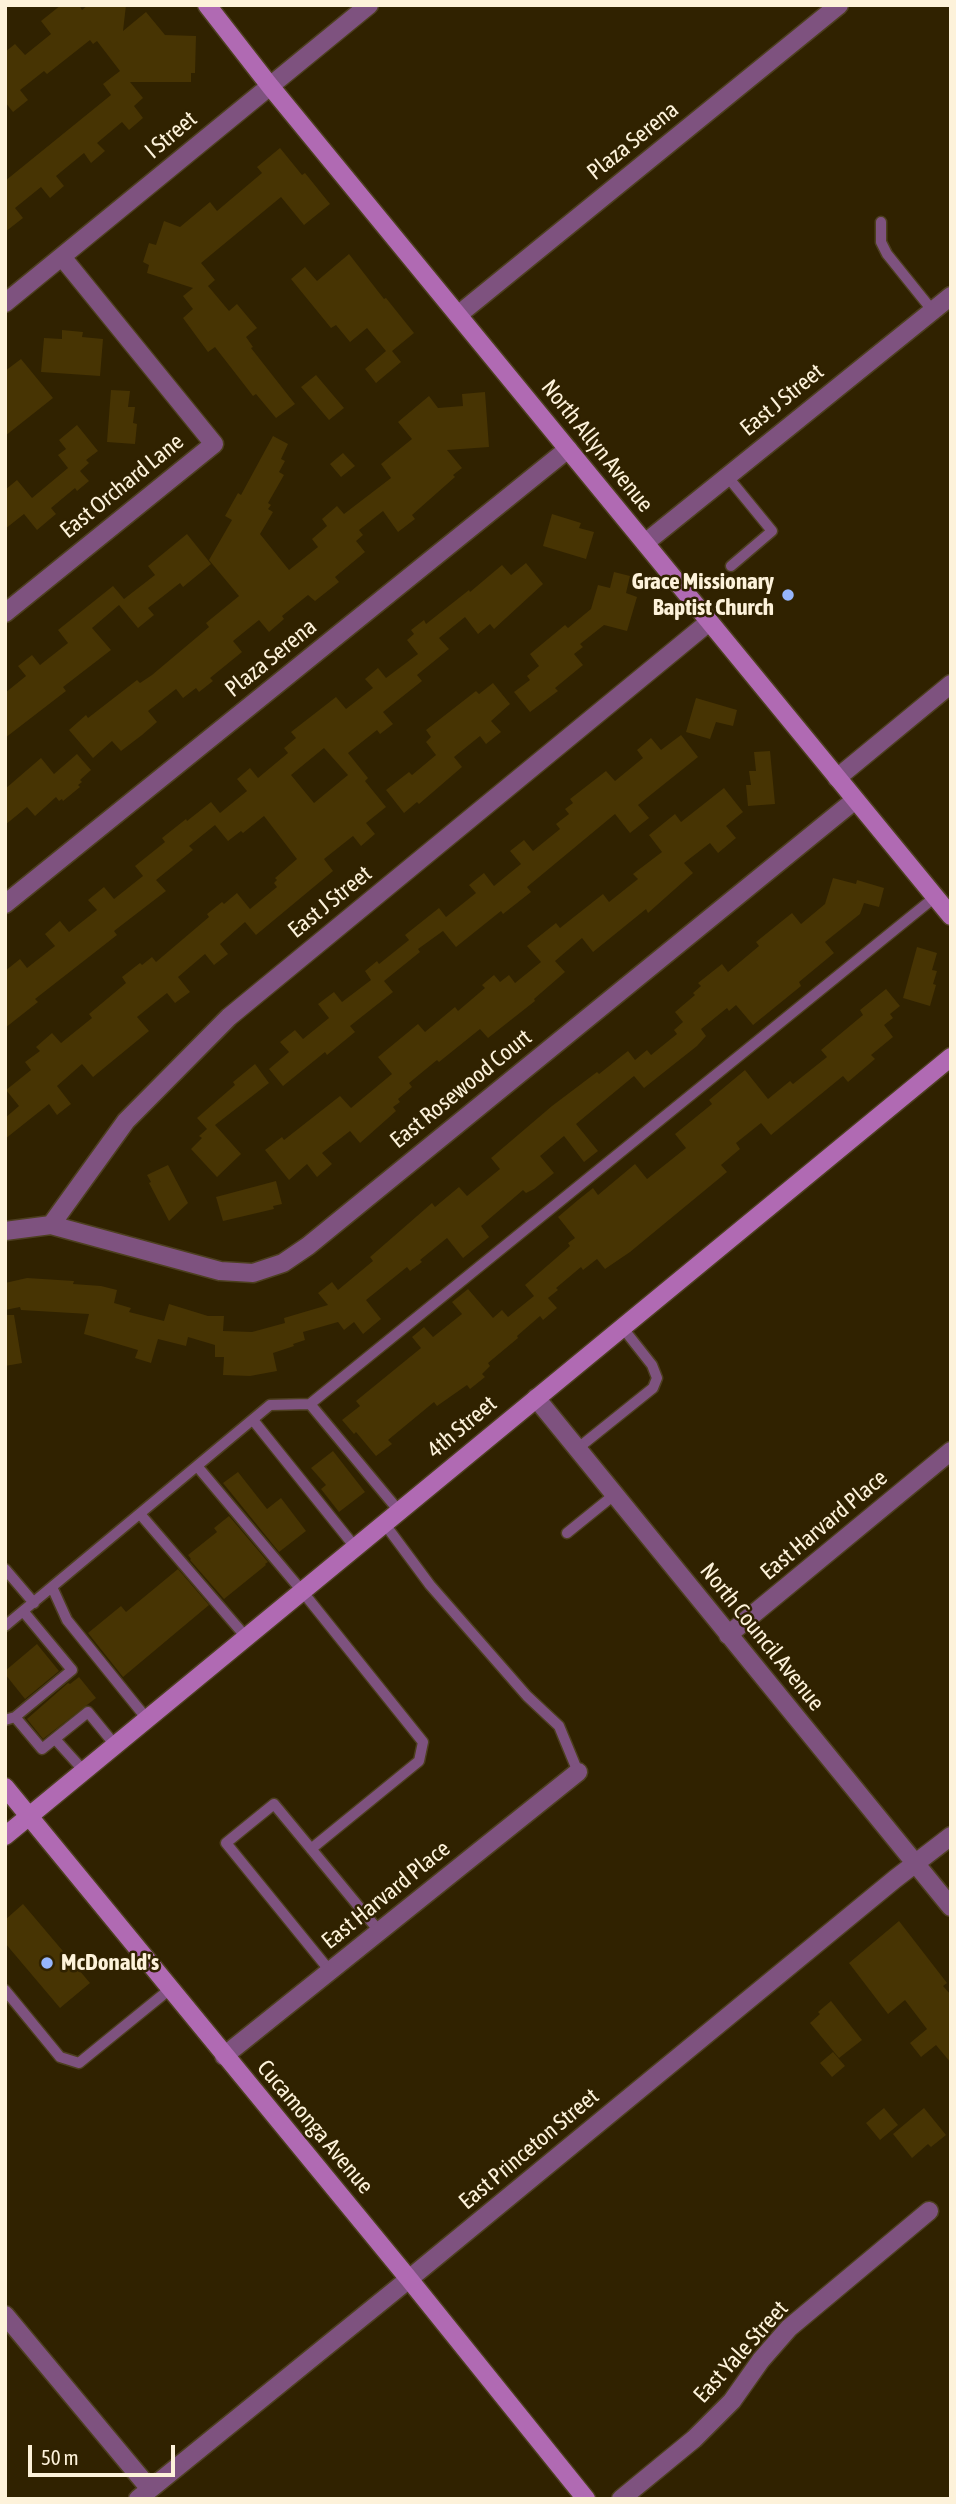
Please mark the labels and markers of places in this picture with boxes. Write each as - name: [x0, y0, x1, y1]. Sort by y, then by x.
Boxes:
- place label: Grace Missionary Baptist Church: [632, 568, 774, 622]
- marker: Grace Missionary Baptist Church: [780, 587, 796, 603]
- place label: McDonald's: [61, 1949, 159, 1977]
- marker: McDonald's: [39, 1955, 55, 1971]

